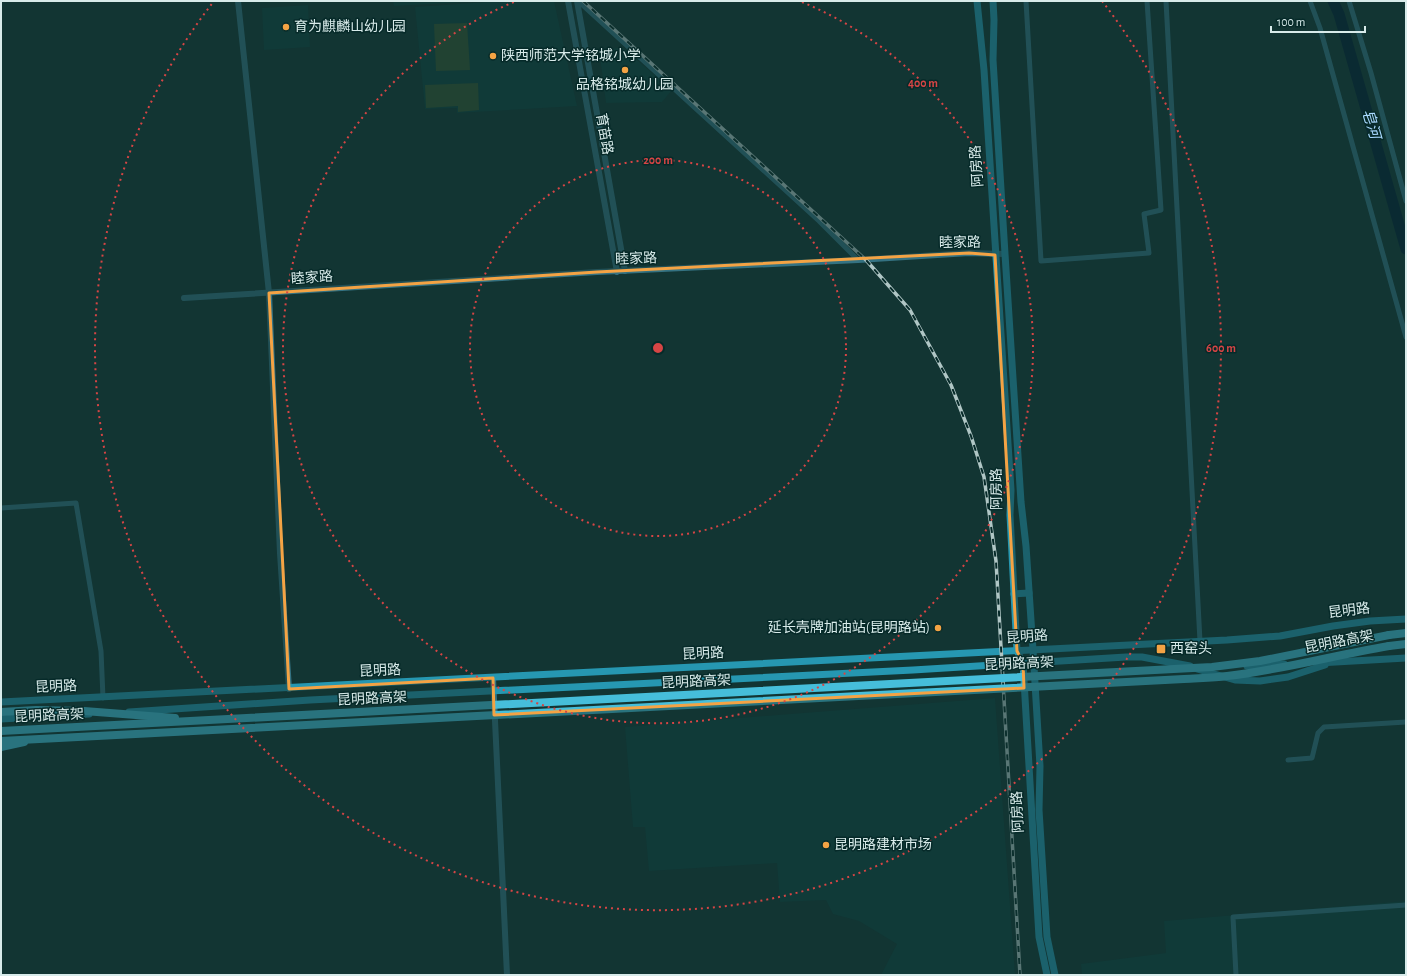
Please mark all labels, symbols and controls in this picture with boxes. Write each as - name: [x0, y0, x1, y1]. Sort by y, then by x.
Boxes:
- scale bar: [1271, 8, 1365, 34]
- text: 100 m: [1277, 16, 1305, 28]
- place label: 育为麒麟山幼儿园: [294, 18, 406, 34]
- marker: 育为麒麟山幼儿园: [281, 22, 291, 32]
- place label: 陕西师范大学铭城小学: [501, 48, 641, 63]
- marker: 陕西师范大学铭城小学: [488, 51, 498, 61]
- marker: 品格铭城幼儿园: [620, 65, 630, 75]
- place label: 品格铭城幼儿园: [576, 76, 674, 92]
- text: 400 m: [908, 77, 938, 89]
- water label: 皂河: [1360, 107, 1384, 143]
- street label: 育苗路: [593, 112, 616, 156]
- street label: 阿房路: [968, 145, 985, 188]
- text: 200 m: [643, 154, 673, 166]
- street label: 睦家路: [939, 234, 981, 250]
- street label: 睦家路: [615, 249, 657, 267]
- street label: 睦家路: [290, 268, 333, 286]
- centre of rings: [651, 341, 665, 355]
- text: 600 m: [1206, 342, 1236, 354]
- street label: 阿房路: [989, 468, 1004, 510]
- street label: 昆明路: [1327, 601, 1371, 621]
- place label: 延长壳牌加油站(昆明路站): [768, 619, 930, 635]
- marker: 延长壳牌加油站(昆明路站): [933, 623, 943, 633]
- street label: 昆明路高架: [1303, 627, 1375, 656]
- street label: 昆明路: [1005, 628, 1048, 645]
- place label: 西窑头: [1170, 640, 1212, 656]
- marker: 西窑头: [1155, 643, 1167, 655]
- street label: 昆明路: [682, 645, 724, 662]
- street label: 昆明路高架: [984, 654, 1054, 673]
- street label: 昆明路: [359, 662, 401, 679]
- street label: 昆明路高架: [661, 672, 731, 691]
- street label: 昆明路: [35, 678, 77, 695]
- street label: 昆明路高架: [337, 689, 407, 708]
- street label: 昆明路高架: [14, 706, 84, 725]
- street label: 阿房路: [1009, 791, 1026, 833]
- place label: 昆明路建材市场: [834, 836, 932, 852]
- marker: 昆明路建材市场: [821, 840, 831, 850]

